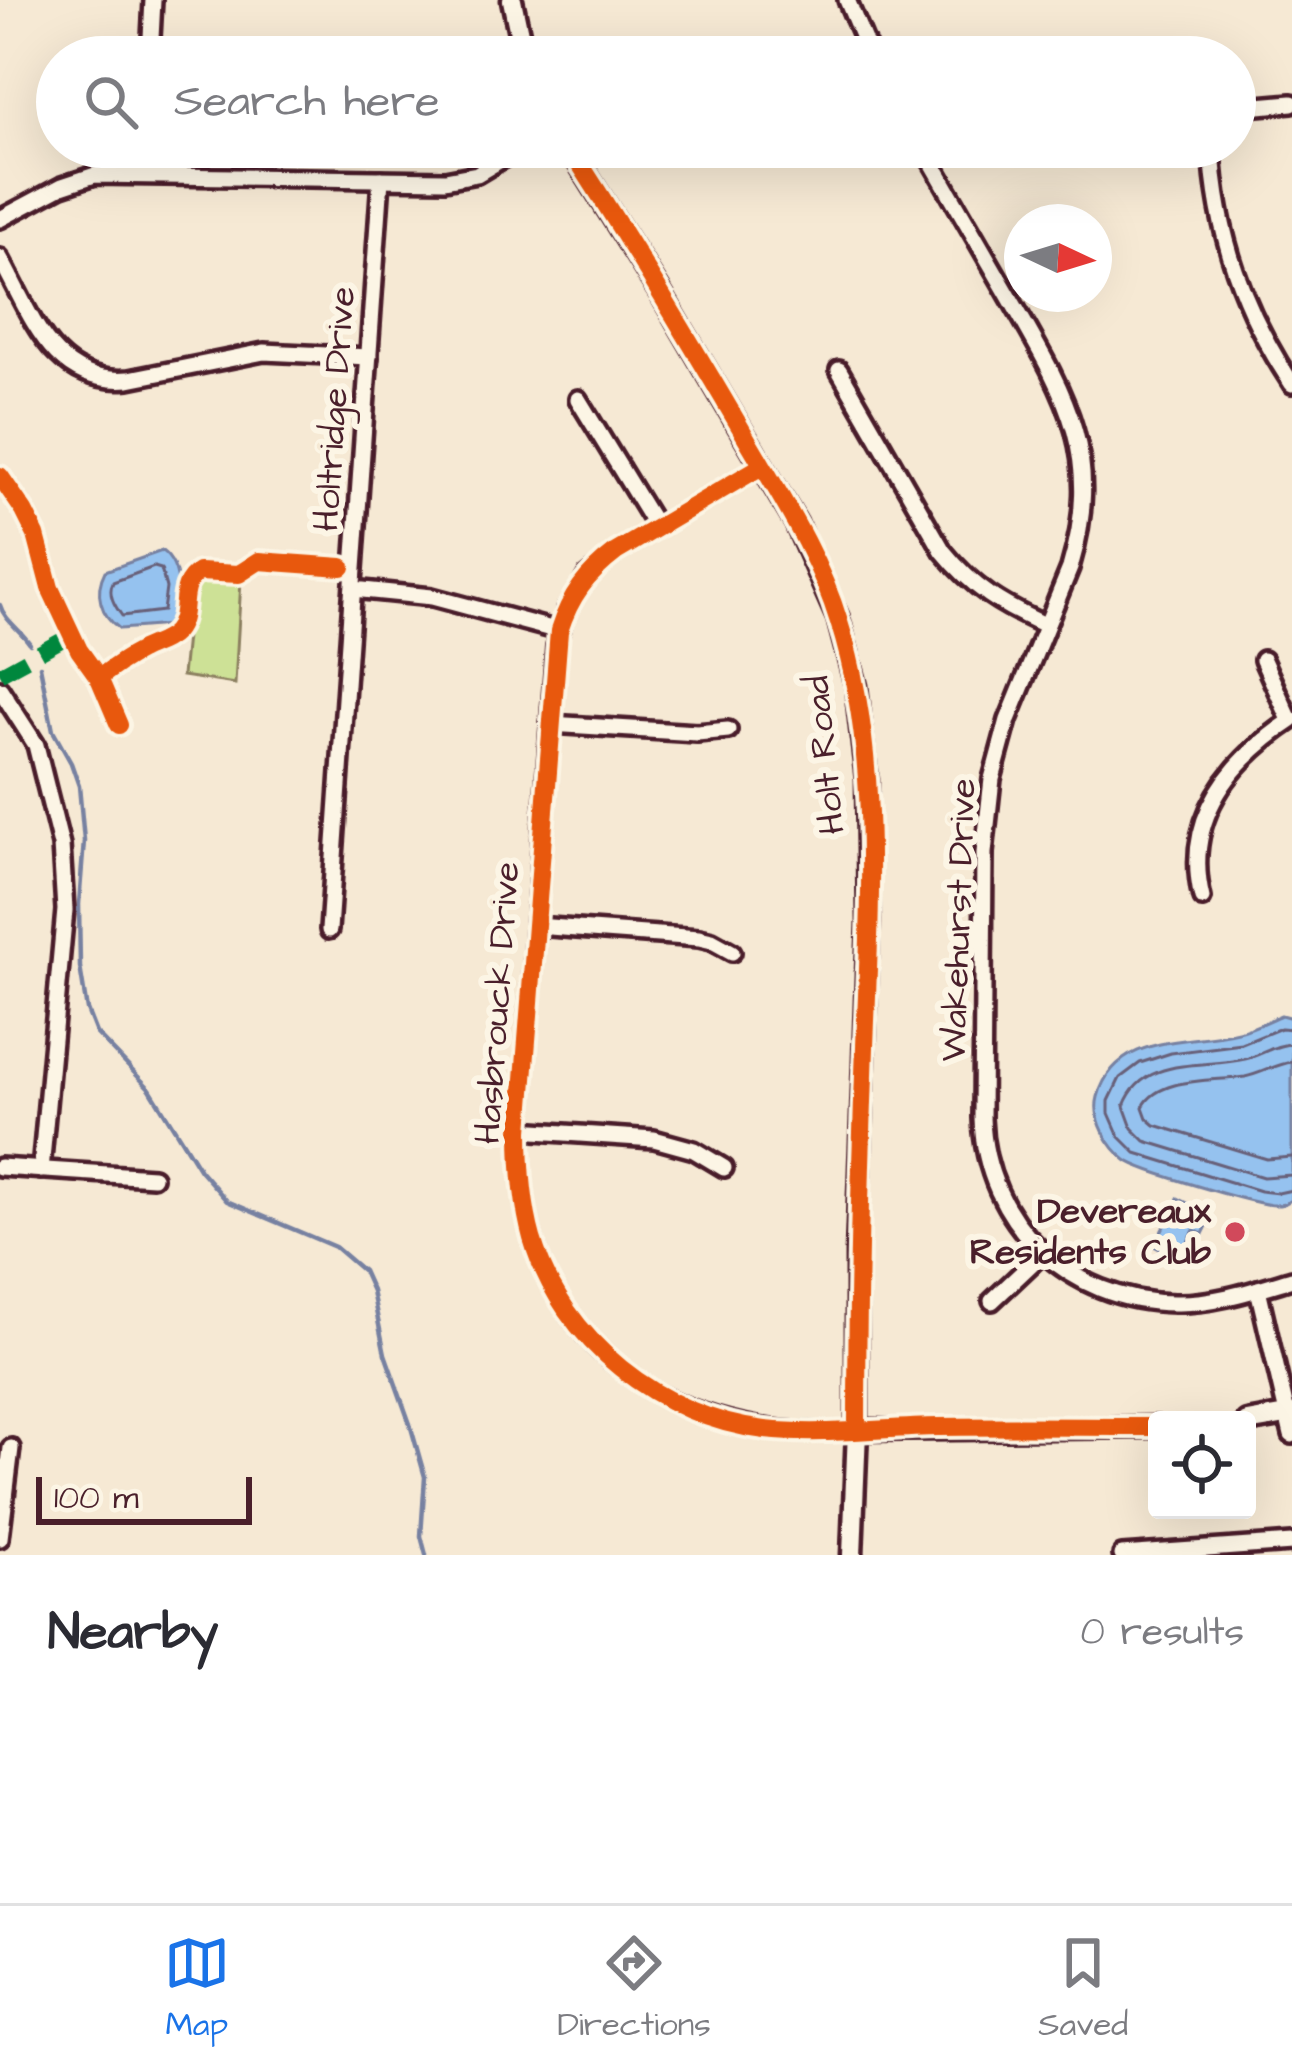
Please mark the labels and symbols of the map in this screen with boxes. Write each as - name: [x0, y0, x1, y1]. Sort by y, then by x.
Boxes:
- north arrow: [1004, 204, 1112, 312]
- street label: Holtridge Drive: [301, 285, 370, 533]
- street label: Holt Road: [791, 673, 859, 837]
- street label: Wakehurst Drive: [929, 777, 989, 1063]
- street label: Hasbrouck Drive: [463, 860, 533, 1146]
- place label: Devereaux Residents Club: [970, 1186, 1212, 1278]
- marker: Devereaux Residents Club: [1222, 1219, 1248, 1245]
- scale bar: [36, 1471, 252, 1524]

